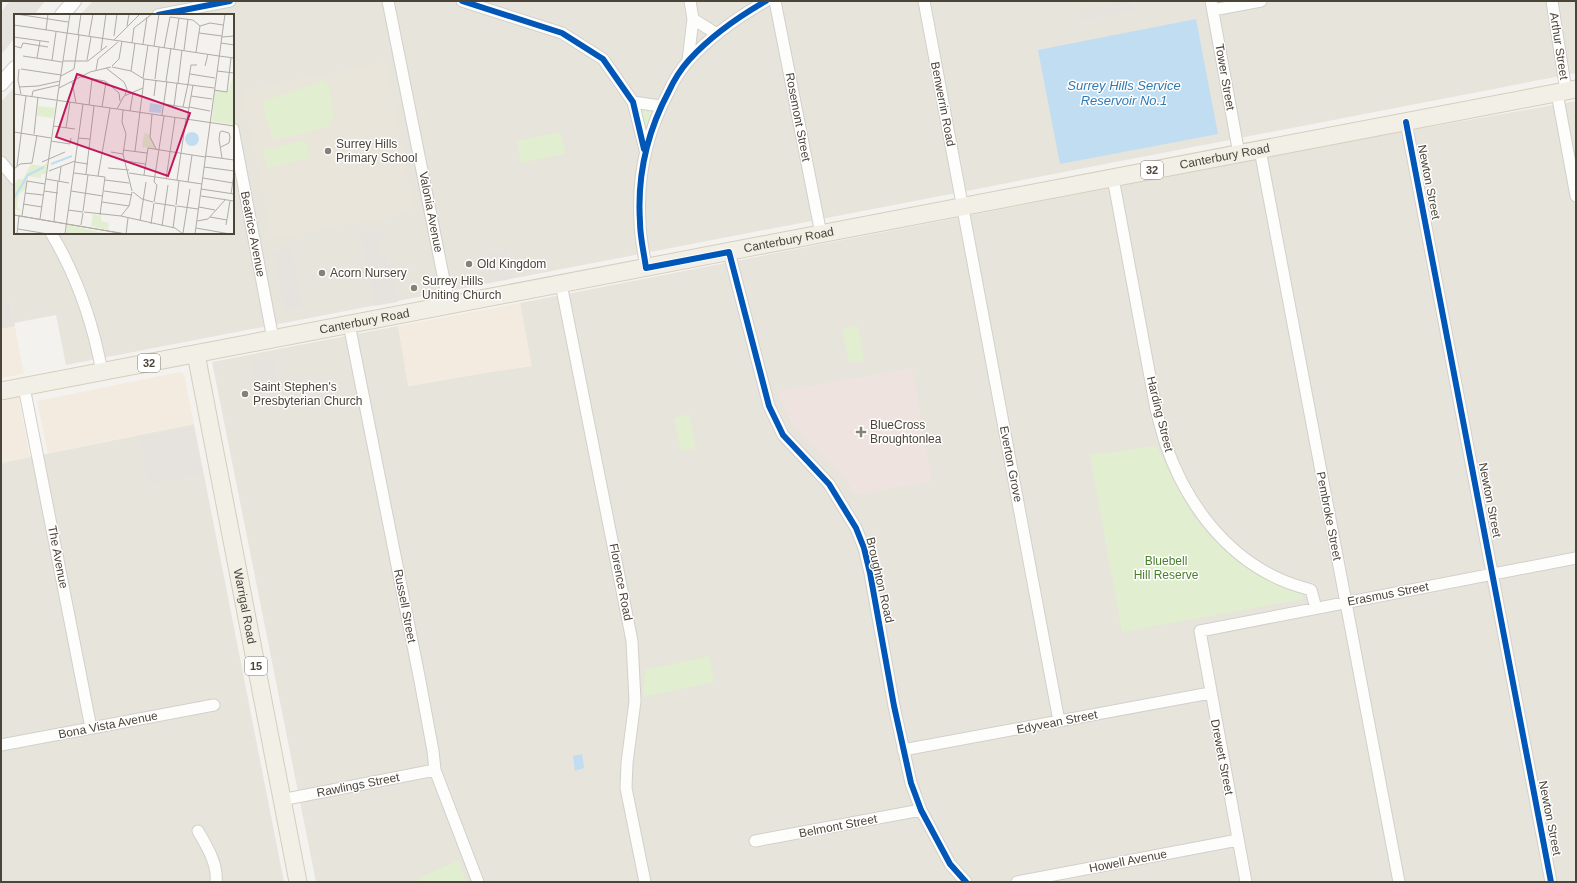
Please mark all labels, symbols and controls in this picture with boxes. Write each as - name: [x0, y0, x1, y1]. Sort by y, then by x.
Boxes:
- street label: Arthur Street: [1547, 11, 1571, 81]
- inset map: [14, 14, 234, 234]
- street label: Tower Street: [1212, 43, 1238, 112]
- street label: Benwerrin Road: [928, 60, 958, 148]
- street label: Rosemont Street: [783, 71, 814, 163]
- water label: Surrey Hills Service Reservoir No.1: [1067, 78, 1181, 108]
- place label: Surrey Hills Primary School: [336, 137, 417, 165]
- street label: Canterbury Road: [1178, 141, 1271, 172]
- street label: Newton Street: [1415, 143, 1443, 221]
- marker: Surrey Hills Primary School: [323, 146, 333, 156]
- road number: 32: [1141, 161, 1163, 179]
- street label: Valonia Avenue: [416, 170, 446, 254]
- street label: Beatrice Avenue: [238, 190, 268, 278]
- street label: Canterbury Road: [742, 224, 835, 255]
- place label: Old Kingdom: [477, 257, 546, 271]
- marker: Old Kingdom: [464, 259, 474, 269]
- place label: Acorn Nursery: [330, 266, 407, 280]
- marker: Acorn Nursery: [317, 268, 327, 278]
- place label: Surrey Hills Uniting Church: [422, 274, 501, 302]
- marker: Surrey Hills Uniting Church: [409, 283, 419, 293]
- street label: Canterbury Road: [318, 306, 411, 337]
- road number: 32: [138, 354, 160, 372]
- street label: Harding Street: [1144, 375, 1176, 454]
- place label: Saint Stephen's Presbyterian Church: [253, 380, 362, 408]
- marker: Saint Stephen's Presbyterian Church: [240, 389, 250, 399]
- place label: BlueCross Broughtonlea: [870, 418, 942, 446]
- street label: Everton Grove: [997, 425, 1025, 504]
- marker: BlueCross Broughtonlea: [855, 426, 867, 438]
- street label: Newton Street: [1476, 461, 1504, 539]
- street label: Pembroke Street: [1314, 470, 1345, 562]
- street label: The Avenue: [45, 524, 71, 590]
- street label: Broughton Road: [863, 536, 897, 624]
- street label: Florence Road: [607, 542, 635, 622]
- park label: Bluebell Hill Reserve: [1134, 554, 1199, 582]
- street label: Warrigal Road: [231, 568, 259, 645]
- street label: Russell Street: [391, 568, 419, 645]
- street label: Erasmus Street: [1346, 579, 1431, 609]
- road number: 15: [245, 657, 267, 675]
- street label: Edyvean Street: [1015, 707, 1099, 737]
- street label: Bona Vista Avenue: [57, 708, 159, 742]
- street label: Drewett Street: [1208, 718, 1236, 797]
- street label: Rawlings Street: [315, 770, 401, 800]
- street label: Newton Street: [1536, 779, 1564, 857]
- street label: Belmont Street: [798, 811, 879, 840]
- street label: Howell Avenue: [1088, 847, 1169, 875]

